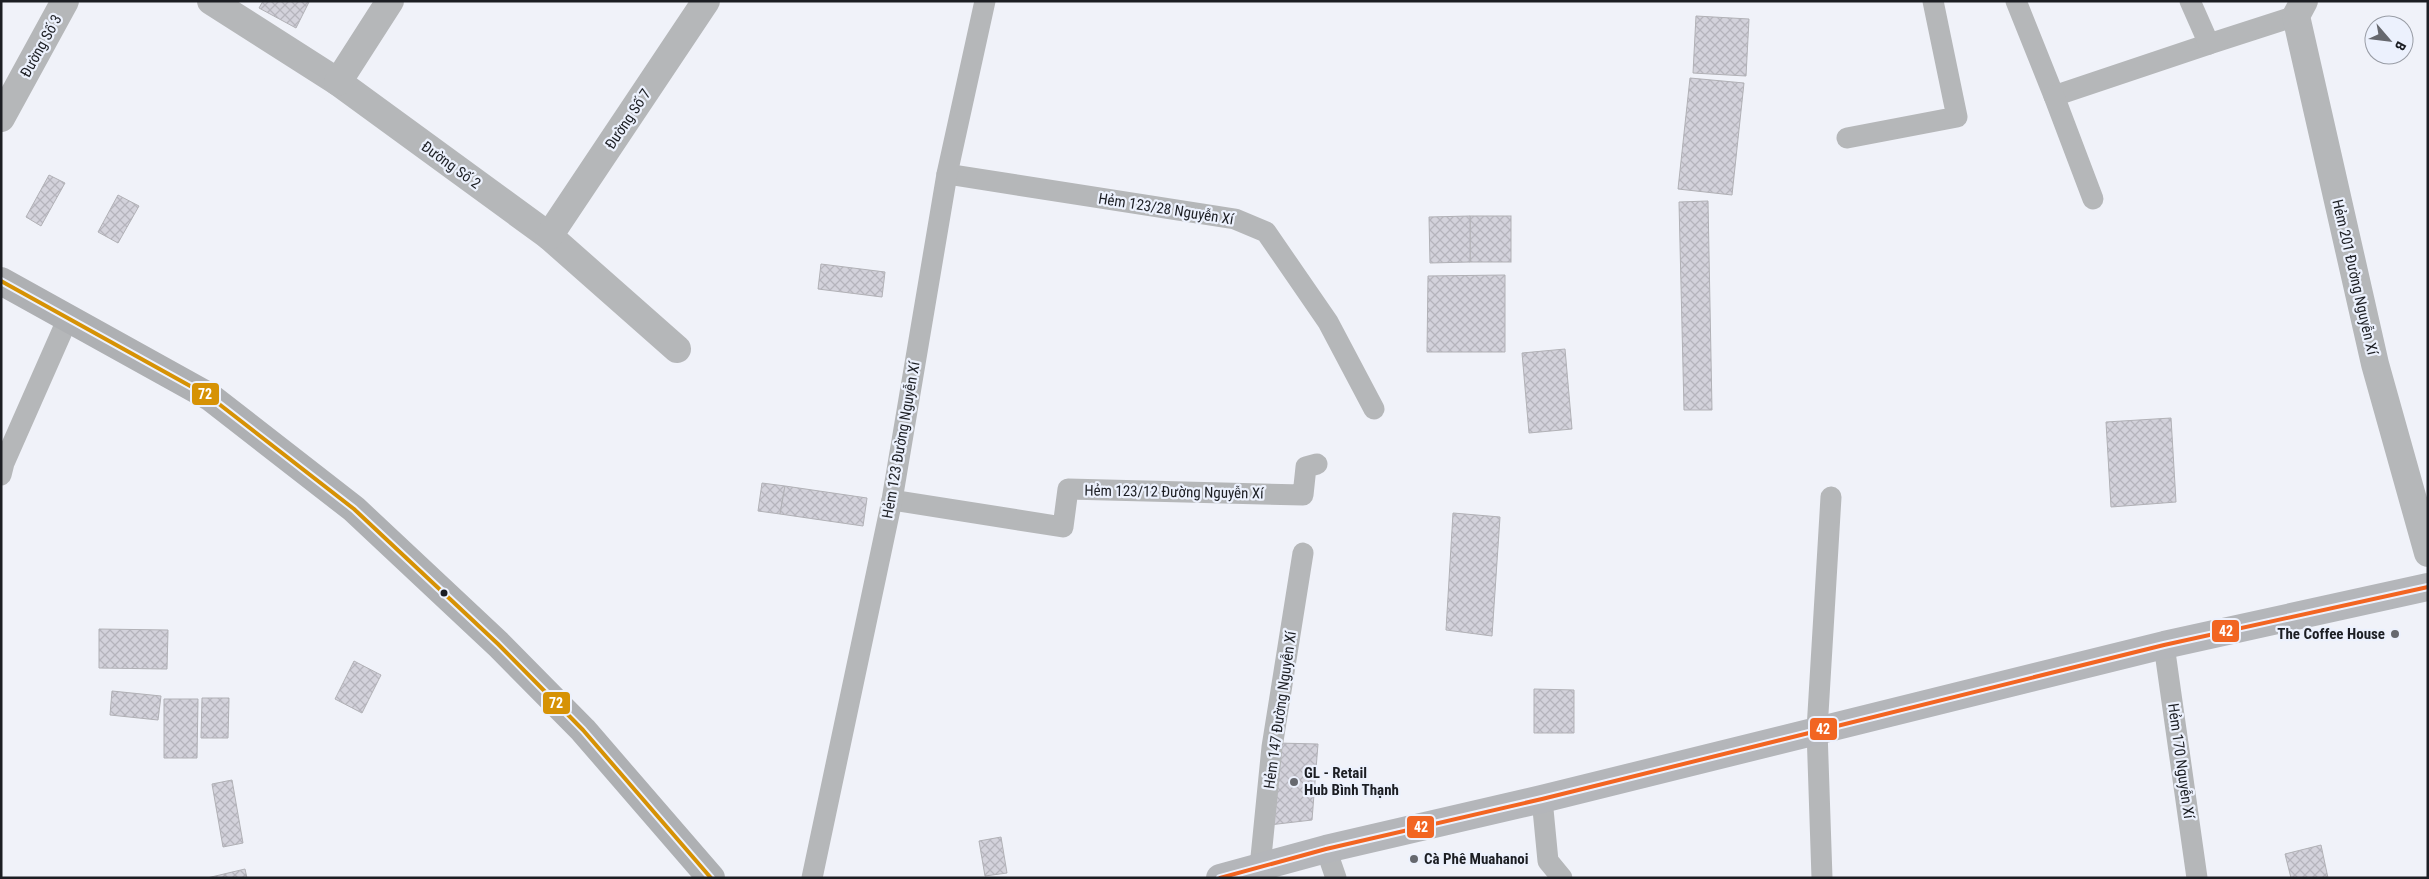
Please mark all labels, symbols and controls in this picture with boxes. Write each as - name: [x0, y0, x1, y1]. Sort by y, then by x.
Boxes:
- street label: Đường Số 3: [16, 12, 66, 80]
- north arrow: [2364, 15, 2414, 65]
- text: B: [2392, 39, 2409, 53]
- street label: Đường Số 7: [601, 85, 655, 153]
- street label: Đường Số 2: [418, 137, 484, 193]
- street label: Hẻm 123/28 Nguyễn Xí: [1097, 189, 1236, 229]
- street label: Hẻm 201 Đường Nguyễn Xí: [2328, 197, 2382, 358]
- street label: Hẻm 123 Đường Nguyễn Xí: [878, 359, 924, 520]
- line badge: 72: [191, 382, 220, 406]
- text: 72: [198, 386, 212, 402]
- street label: Hẻm 123/12 Đường Nguyễn Xí: [1084, 481, 1265, 503]
- unlabelled marker: [439, 588, 449, 598]
- line badge: 42: [2211, 619, 2240, 643]
- text: 42: [2219, 623, 2233, 639]
- place label: The Coffee House: [2277, 625, 2385, 643]
- marker: The Coffee House: [2389, 628, 2401, 640]
- street label: Hẻm 147 Đường Nguyễn Xí: [1260, 629, 1300, 790]
- line badge: 72: [542, 691, 571, 715]
- text: 72: [549, 695, 563, 711]
- street label: Hẻm 170 Nguyễn Xí: [2164, 702, 2198, 821]
- line badge: 42: [1809, 717, 1838, 741]
- text: 42: [1816, 721, 1830, 737]
- place label: GL - Retail Hub Bình Thạnh: [1304, 764, 1399, 799]
- marker: GL - Retail Hub Bình Thạnh: [1288, 776, 1300, 788]
- line badge: 42: [1406, 815, 1435, 839]
- text: 42: [1414, 819, 1428, 835]
- place label: Cà Phê Muahanoi: [1424, 850, 1529, 868]
- marker: Cà Phê Muahanoi: [1408, 853, 1420, 865]

